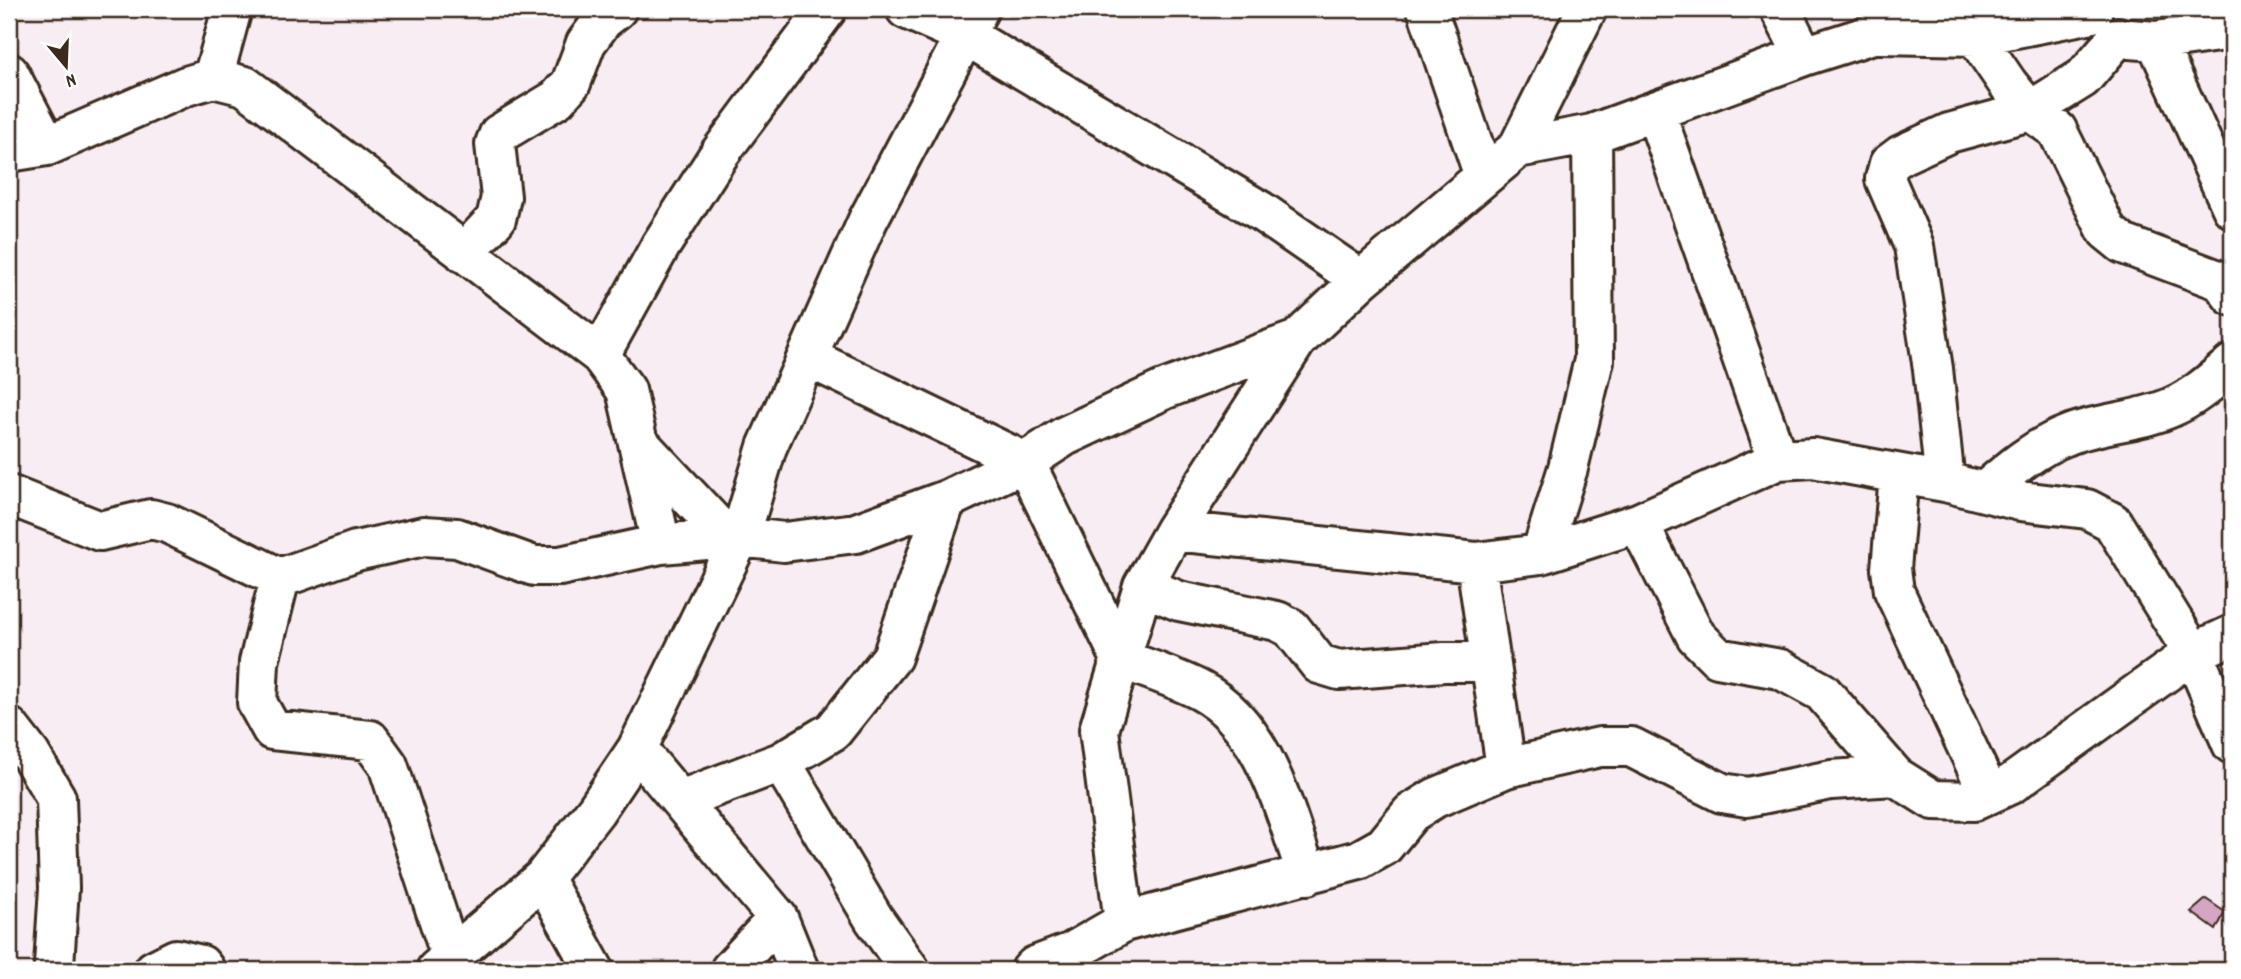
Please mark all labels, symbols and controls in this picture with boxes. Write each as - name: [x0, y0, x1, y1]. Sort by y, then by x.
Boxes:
- north arrow: [32, 32, 102, 102]
- text: N: [62, 64, 79, 93]

